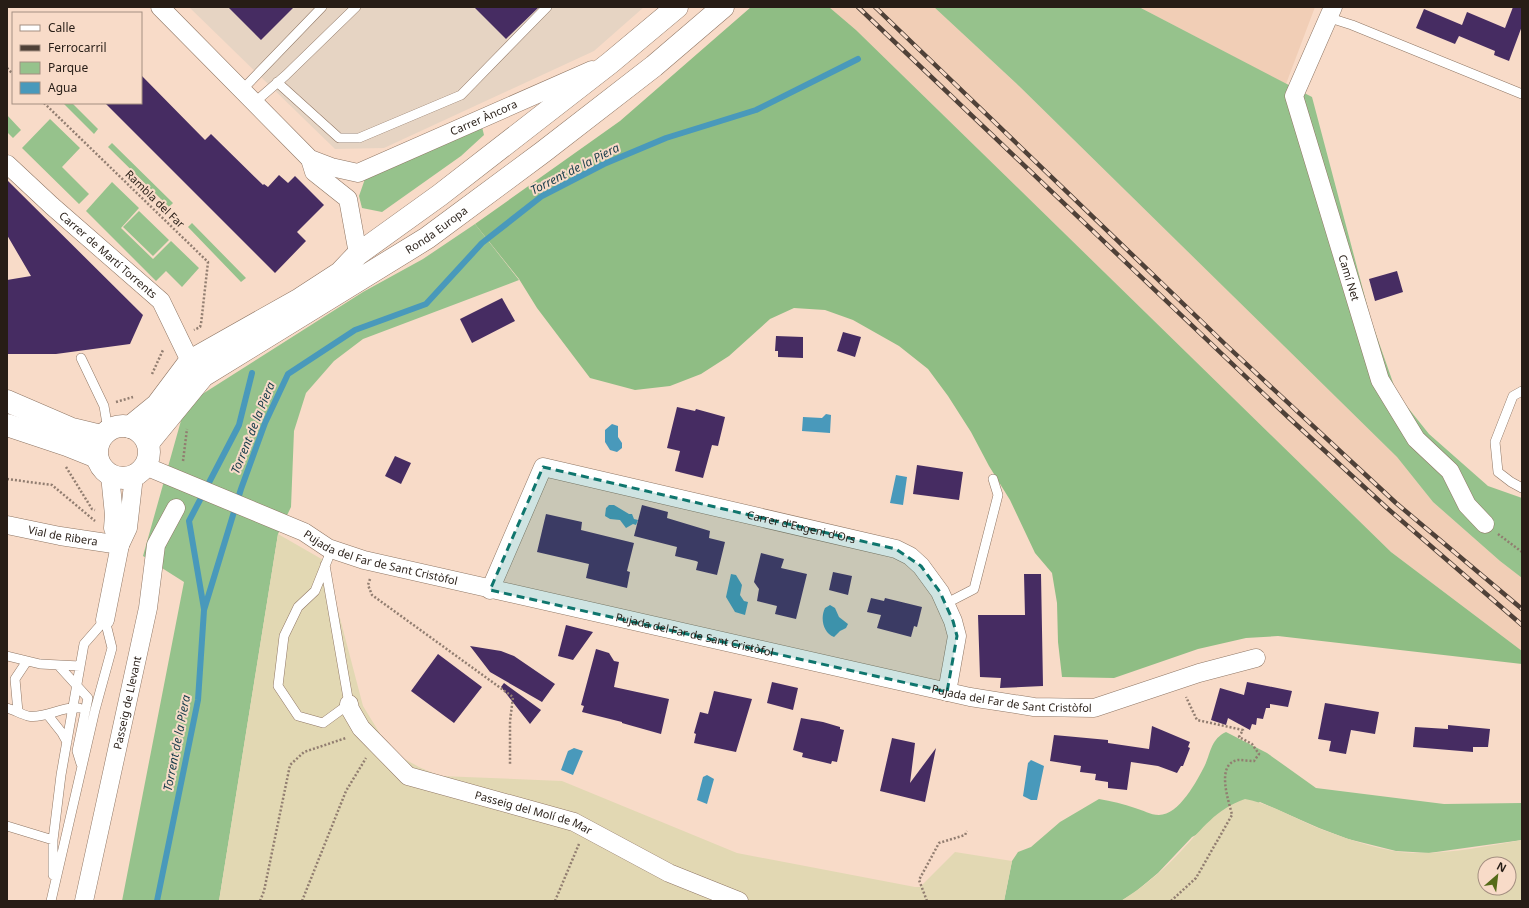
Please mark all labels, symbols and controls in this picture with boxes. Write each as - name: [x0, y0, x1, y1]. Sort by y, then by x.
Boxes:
- legend: [12, 12, 142, 104]
- text: Calle: [48, 19, 76, 36]
- text: Ferrocarril: [48, 39, 107, 56]
- text: Parque: [48, 59, 89, 76]
- text: Agua: [48, 79, 77, 96]
- street label: Carrer Àncora: [448, 96, 519, 139]
- water label: Torrent de la Piera: [527, 139, 622, 198]
- street label: Rambla del Far: [122, 166, 189, 231]
- street label: Ronda Europa: [402, 203, 470, 257]
- street label: Carrer de Martí Torrents: [56, 208, 161, 301]
- street label: Camí Net: [1335, 253, 1364, 303]
- water label: Torrent de la Piera: [226, 379, 279, 476]
- street label: Carrer d'Eugeni d'Ors: [746, 507, 857, 546]
- street label: Vial de Ribera: [27, 522, 99, 549]
- street label: Pujada del Far de Sant Cristòfol: [301, 526, 459, 588]
- street label: Pujada del Far de Sant Cristòfol: [614, 609, 775, 659]
- street label: Passeig de Llevant: [109, 654, 144, 751]
- street label: Pujada del Far de Sant Cristòfol: [930, 681, 1092, 715]
- water label: Torrent de la Piera: [159, 693, 194, 792]
- street label: Passeig del Molí de Mar: [473, 787, 596, 838]
- north arrow: [1477, 856, 1517, 896]
- text: N: [1494, 858, 1509, 875]

